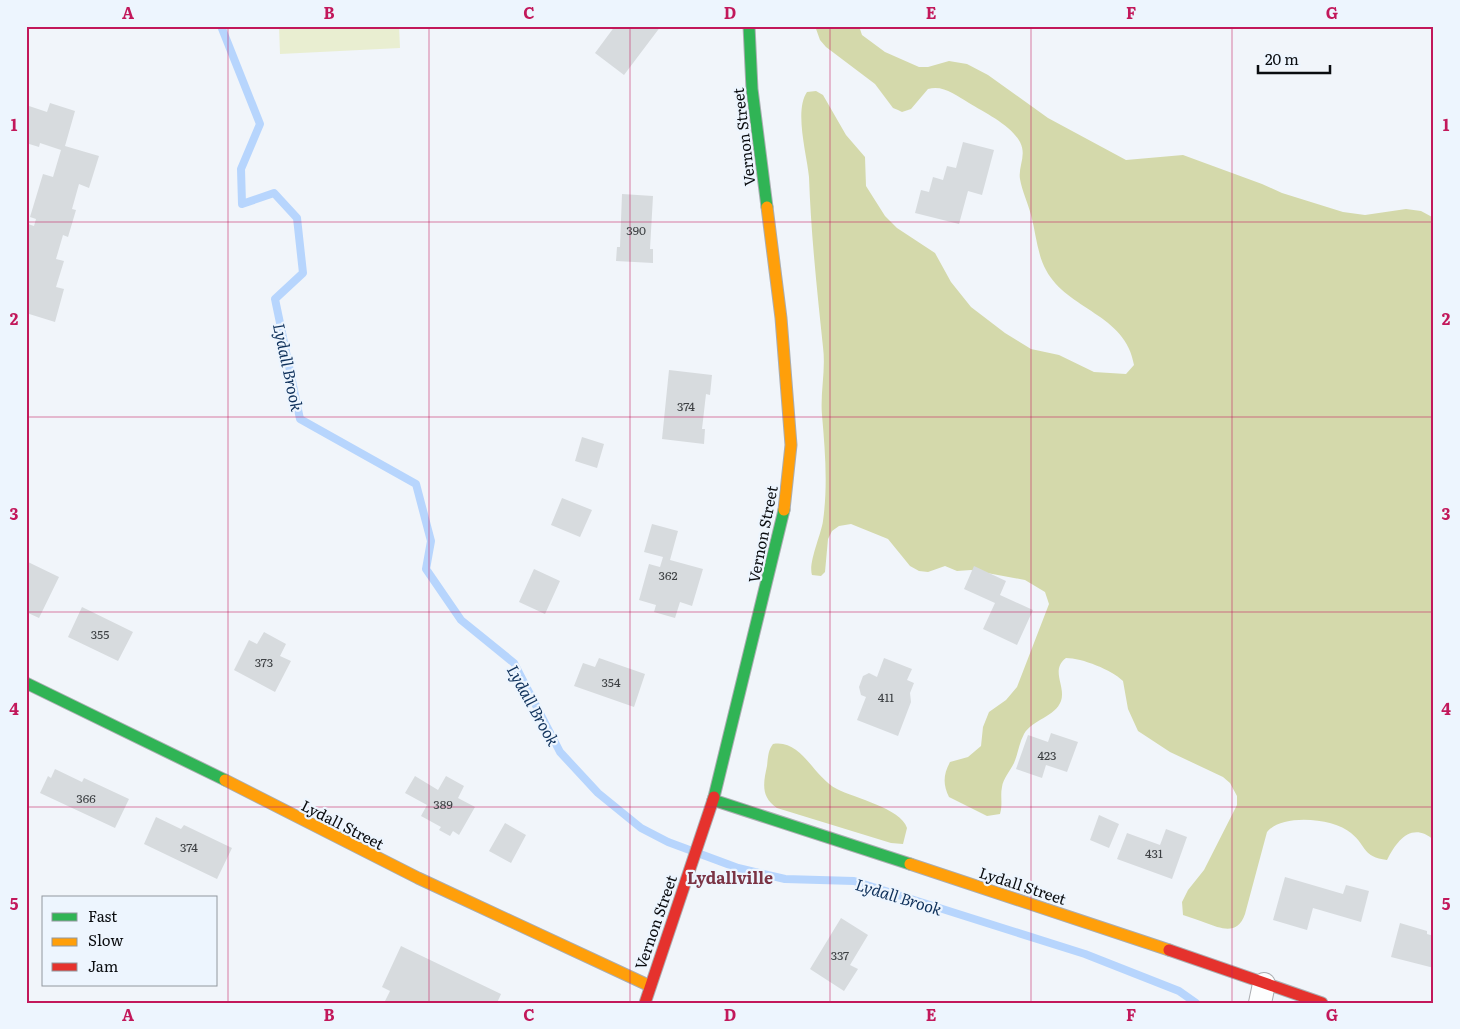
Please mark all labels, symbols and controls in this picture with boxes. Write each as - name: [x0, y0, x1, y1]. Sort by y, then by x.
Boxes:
- text: A: [122, 0, 134, 24]
- text: B: [323, 0, 335, 24]
- text: C: [523, 0, 535, 24]
- text: D: [724, 0, 736, 24]
- text: E: [926, 0, 937, 24]
- text: F: [1126, 0, 1136, 24]
- text: G: [1326, 0, 1338, 24]
- scale bar: [1258, 42, 1330, 74]
- text: 20 m: [1265, 47, 1299, 70]
- street label: Vernon Street: [726, 87, 760, 187]
- text: 1: [11, 112, 18, 136]
- text: 1: [1443, 112, 1450, 136]
- house number: 390: [626, 221, 646, 239]
- text: 2: [10, 306, 19, 330]
- text: 2: [1442, 306, 1451, 330]
- water label: Lydall Brook: [268, 321, 310, 413]
- house number: 374: [677, 397, 695, 415]
- street label: Vernon Street: [741, 483, 783, 585]
- text: 3: [10, 501, 19, 525]
- text: 3: [1442, 501, 1451, 525]
- house number: 362: [658, 566, 678, 584]
- house number: 355: [91, 625, 109, 643]
- house number: 373: [255, 653, 273, 671]
- water label: Lydall Brook: [502, 660, 566, 750]
- house number: 354: [601, 673, 621, 691]
- house number: 411: [878, 688, 894, 706]
- text: 4: [9, 696, 19, 720]
- text: 4: [1441, 696, 1451, 720]
- house number: 423: [1037, 746, 1057, 764]
- house number: 366: [76, 789, 96, 807]
- street label: Lydall Street: [298, 793, 388, 855]
- house number: 389: [433, 795, 453, 813]
- house number: 374: [180, 838, 198, 856]
- house number: 431: [1145, 844, 1163, 862]
- street label: Lydall Street: [977, 860, 1069, 910]
- district label: Lydallville: [687, 865, 773, 889]
- water label: Lydall Brook: [853, 871, 946, 921]
- street label: Vernon Street: [628, 872, 682, 972]
- text: 5: [10, 891, 19, 915]
- text: 5: [1442, 891, 1451, 915]
- legend: [42, 896, 218, 986]
- text: Fast: [88, 904, 117, 927]
- text: Slow: [88, 928, 123, 951]
- house number: 337: [831, 946, 849, 964]
- text: Jam: [88, 954, 119, 977]
- text: A: [122, 1002, 134, 1026]
- text: B: [323, 1002, 335, 1026]
- text: C: [523, 1002, 535, 1026]
- text: D: [724, 1002, 736, 1026]
- text: E: [926, 1002, 937, 1026]
- text: F: [1126, 1002, 1136, 1026]
- text: G: [1326, 1002, 1338, 1026]

